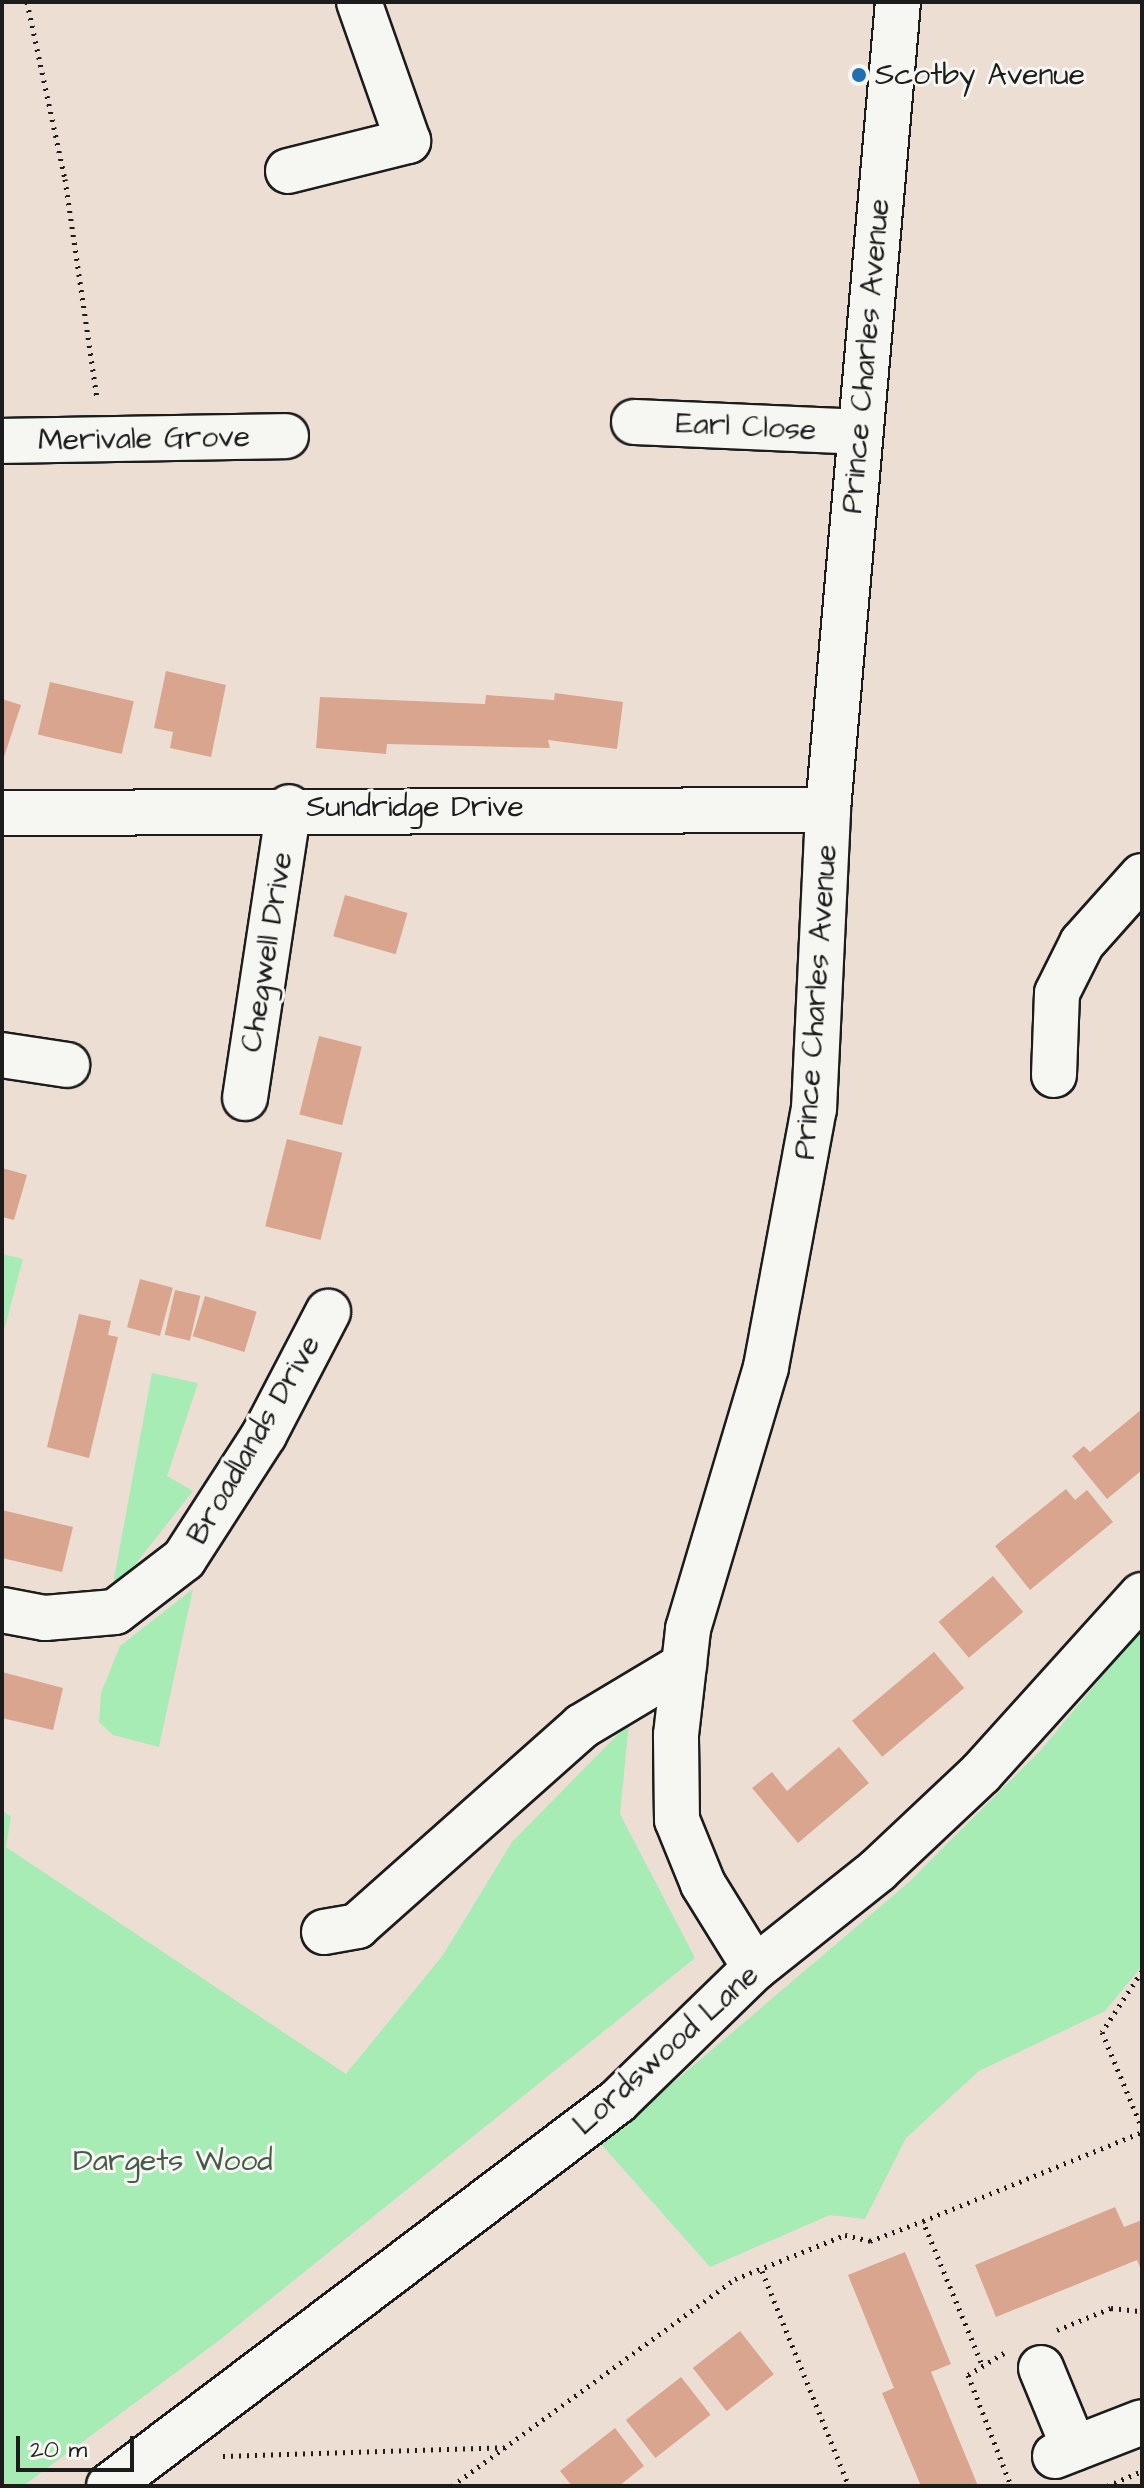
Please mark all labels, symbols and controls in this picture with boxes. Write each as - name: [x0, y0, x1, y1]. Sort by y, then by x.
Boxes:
- place label: Scotby Avenue: [875, 57, 1085, 93]
- marker: Scotby Avenue: [850, 66, 868, 84]
- street label: Prince Charles Avenue: [834, 197, 898, 515]
- street label: Earl Close: [675, 405, 817, 449]
- street label: Merivale Grove: [38, 419, 250, 459]
- street label: Sundridge Drive: [306, 789, 524, 825]
- street label: Prince Charles Avenue: [787, 843, 845, 1161]
- street label: Chegwell Drive: [233, 849, 301, 1055]
- street label: Broadlands Drive: [180, 1329, 328, 1551]
- street label: Lordswood Lane: [566, 1957, 766, 2143]
- park label: Dargets Wood: [73, 2143, 273, 2179]
- scale bar: [20, 2420, 138, 2470]
- text: 20 m: [30, 2433, 87, 2467]

